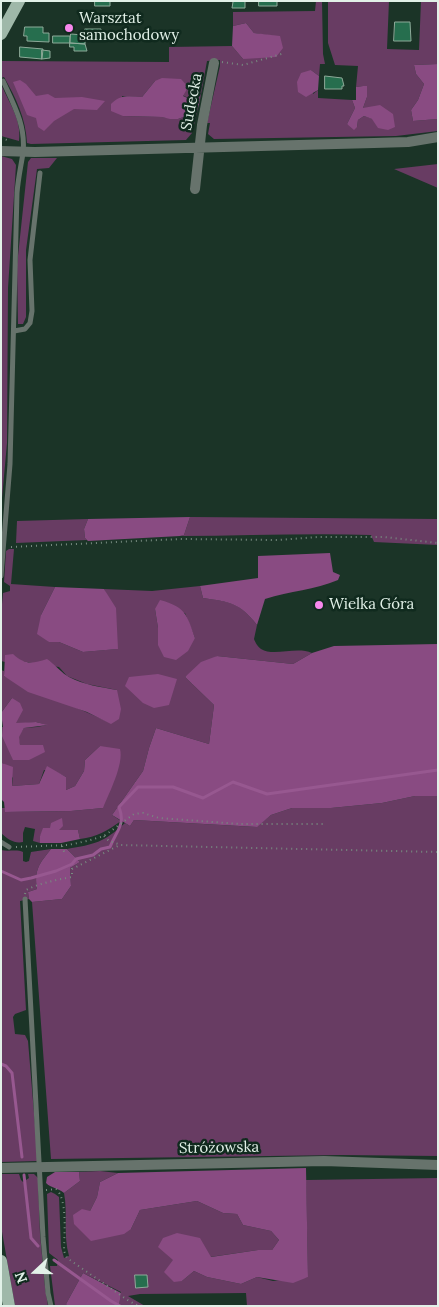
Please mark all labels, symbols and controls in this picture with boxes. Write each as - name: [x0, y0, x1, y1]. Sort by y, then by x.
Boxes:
- place label: Warsztat samochodowy: [79, 10, 179, 45]
- marker: Warsztat samochodowy: [63, 22, 75, 34]
- street label: Sudecka: [178, 72, 206, 132]
- place label: Wielka Góra: [329, 596, 414, 614]
- marker: Wielka Góra: [313, 599, 325, 611]
- street label: Stróżowska: [179, 1138, 259, 1158]
- north arrow: [10, 1247, 60, 1297]
- text: N: [11, 1269, 31, 1286]

